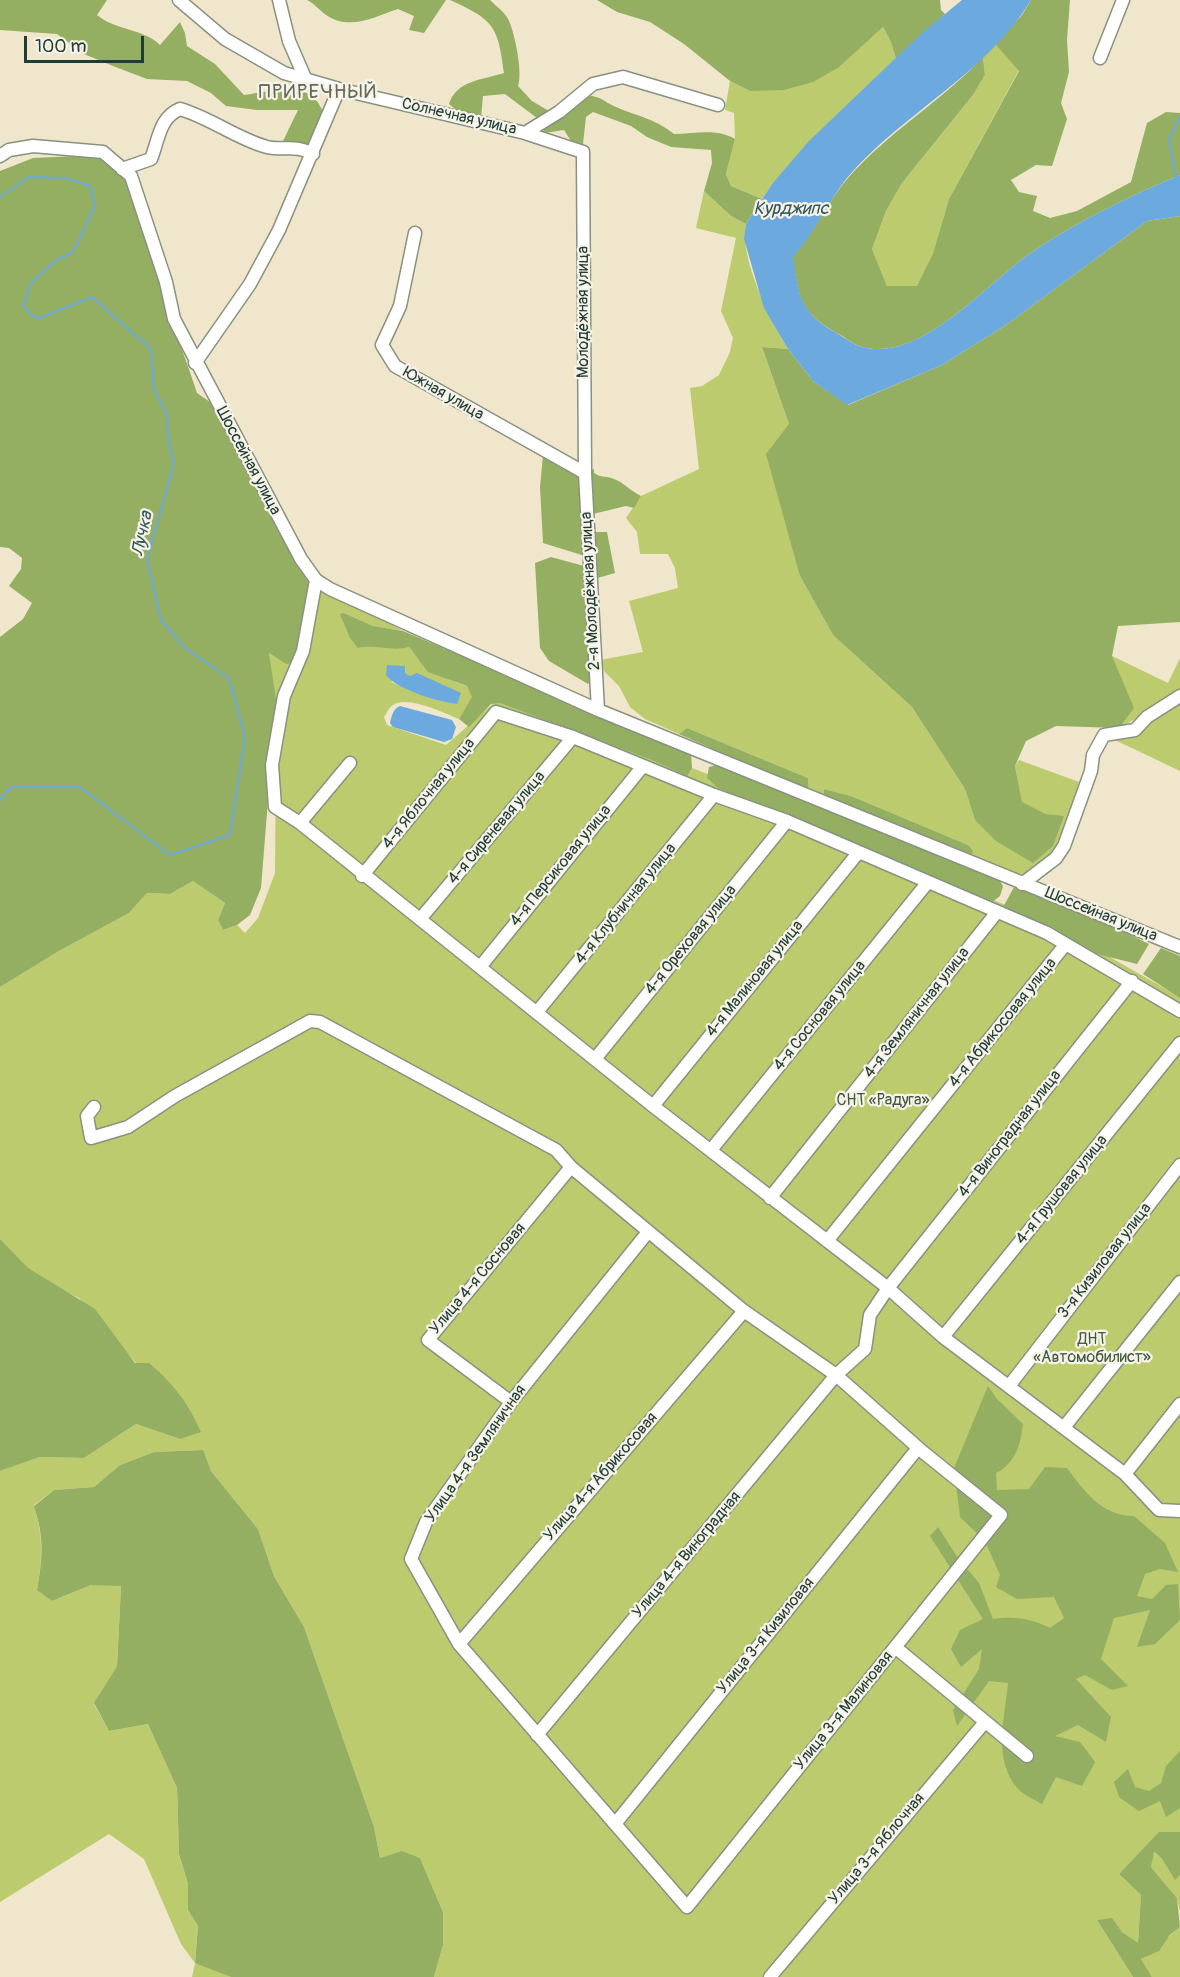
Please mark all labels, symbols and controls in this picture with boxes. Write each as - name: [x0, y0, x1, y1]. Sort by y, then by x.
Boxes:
- scale bar: [27, 24, 147, 62]
- text: 100 m: [35, 35, 87, 58]
- district label: ПРИРЕЧНЫЙ: [259, 81, 377, 105]
- street label: Солнечная улица: [400, 94, 518, 140]
- water label: Курджипс: [753, 198, 829, 220]
- street label: Молодёжная улица: [574, 246, 594, 378]
- street label: Южная улица: [399, 363, 487, 425]
- street label: Шоссейная улица: [211, 404, 285, 518]
- water label: Лучка: [128, 510, 158, 558]
- street label: 2-я Молодёжная улица: [577, 511, 605, 671]
- street label: 4-я Яблочная улица: [378, 735, 480, 853]
- street label: 4-я Сиреневая улица: [444, 768, 550, 888]
- street label: 4-я Персиковая улица: [506, 802, 616, 930]
- street label: 4-я Клубничная улица: [571, 840, 681, 968]
- street label: 4-я Ореховая улица: [641, 881, 741, 999]
- street label: Шоссейная улица: [1042, 884, 1160, 946]
- street label: 4-я Малиновая улица: [702, 917, 808, 1041]
- street label: 4-я Земляничная улица: [860, 944, 974, 1082]
- street label: 4-я Абрикосовая улица: [945, 954, 1061, 1092]
- street label: 4-я Сосновая улица: [770, 957, 870, 1075]
- street label: 4-я Виноградная улица: [954, 1067, 1066, 1201]
- park label: СНТ «Радуга»: [836, 1091, 930, 1111]
- street label: 4-я Грушовая улица: [1012, 1131, 1112, 1249]
- street label: 3-я Кизиловая улица: [1054, 1200, 1156, 1322]
- street label: Улица 4-я Сосновая: [426, 1220, 530, 1338]
- park label: ДНТ «Автомобилист»: [1033, 1330, 1151, 1368]
- street label: Улица 4-я Земляничная: [421, 1382, 531, 1526]
- street label: Улица 4-я Абрикосовая: [540, 1409, 662, 1545]
- street label: Улица 4-я Виноградная: [629, 1488, 745, 1622]
- street label: Улица 3-я Кизиловая: [713, 1574, 819, 1698]
- street label: Улица 3-я Малиновая: [790, 1648, 898, 1774]
- street label: Улица 3-я Яблочная: [825, 1789, 929, 1909]

